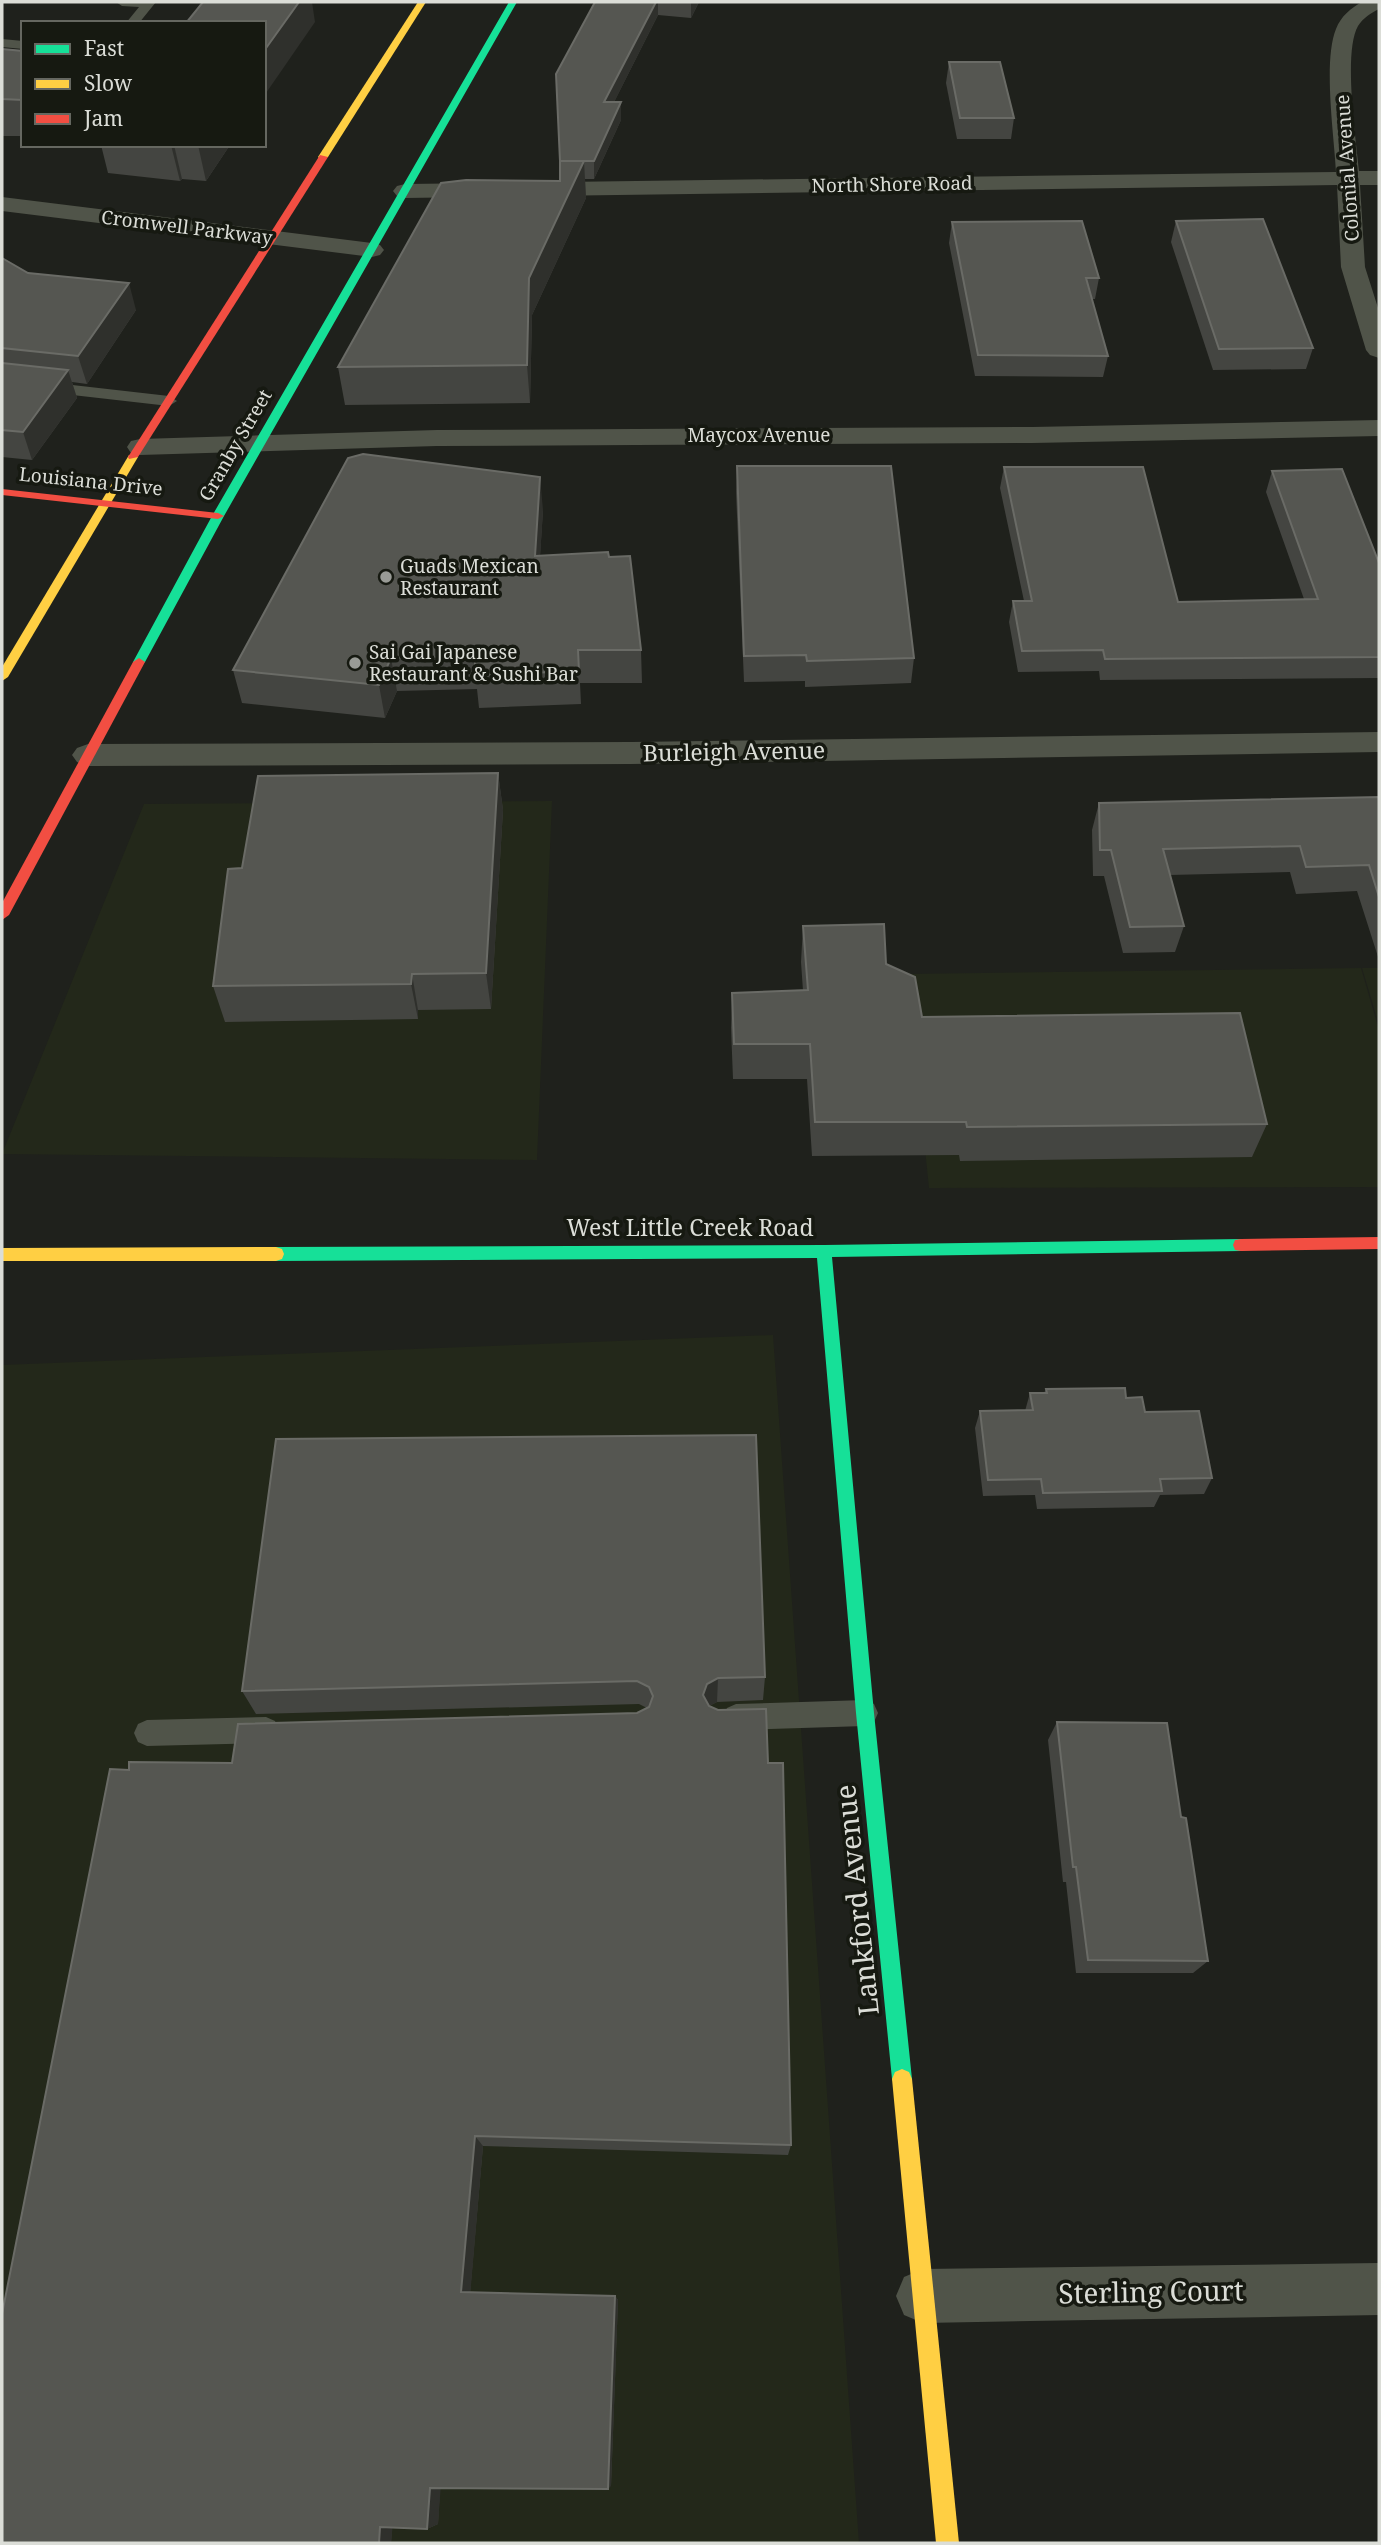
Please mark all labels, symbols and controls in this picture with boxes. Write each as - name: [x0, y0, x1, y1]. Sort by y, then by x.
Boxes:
- legend: [21, 21, 266, 147]
- text: Fast: [84, 34, 124, 62]
- text: Slow: [84, 69, 133, 97]
- street label: Colonial Avenue: [1329, 94, 1365, 242]
- text: Jam: [83, 104, 123, 132]
- street label: North Shore Road: [811, 170, 973, 198]
- street label: Cromwell Parkway: [100, 204, 274, 250]
- street label: Granby Street: [192, 384, 278, 506]
- street label: Maycox Avenue: [687, 422, 831, 448]
- street label: Louisiana Drive: [18, 461, 164, 501]
- place label: Guads Mexican Restaurant: [400, 553, 539, 601]
- marker: Guads Mexican Restaurant: [378, 569, 394, 585]
- place label: Sai Gai Japanese Restaurant & Sushi Bar: [369, 639, 578, 687]
- marker: Sai Gai Japanese Restaurant & Sushi Bar: [347, 655, 363, 671]
- street label: Burleigh Avenue: [642, 733, 825, 769]
- street label: West Little Creek Road: [566, 1211, 814, 1243]
- street label: Lankford Avenue: [825, 1783, 887, 2017]
- street label: Sterling Court: [1058, 2270, 1244, 2312]

